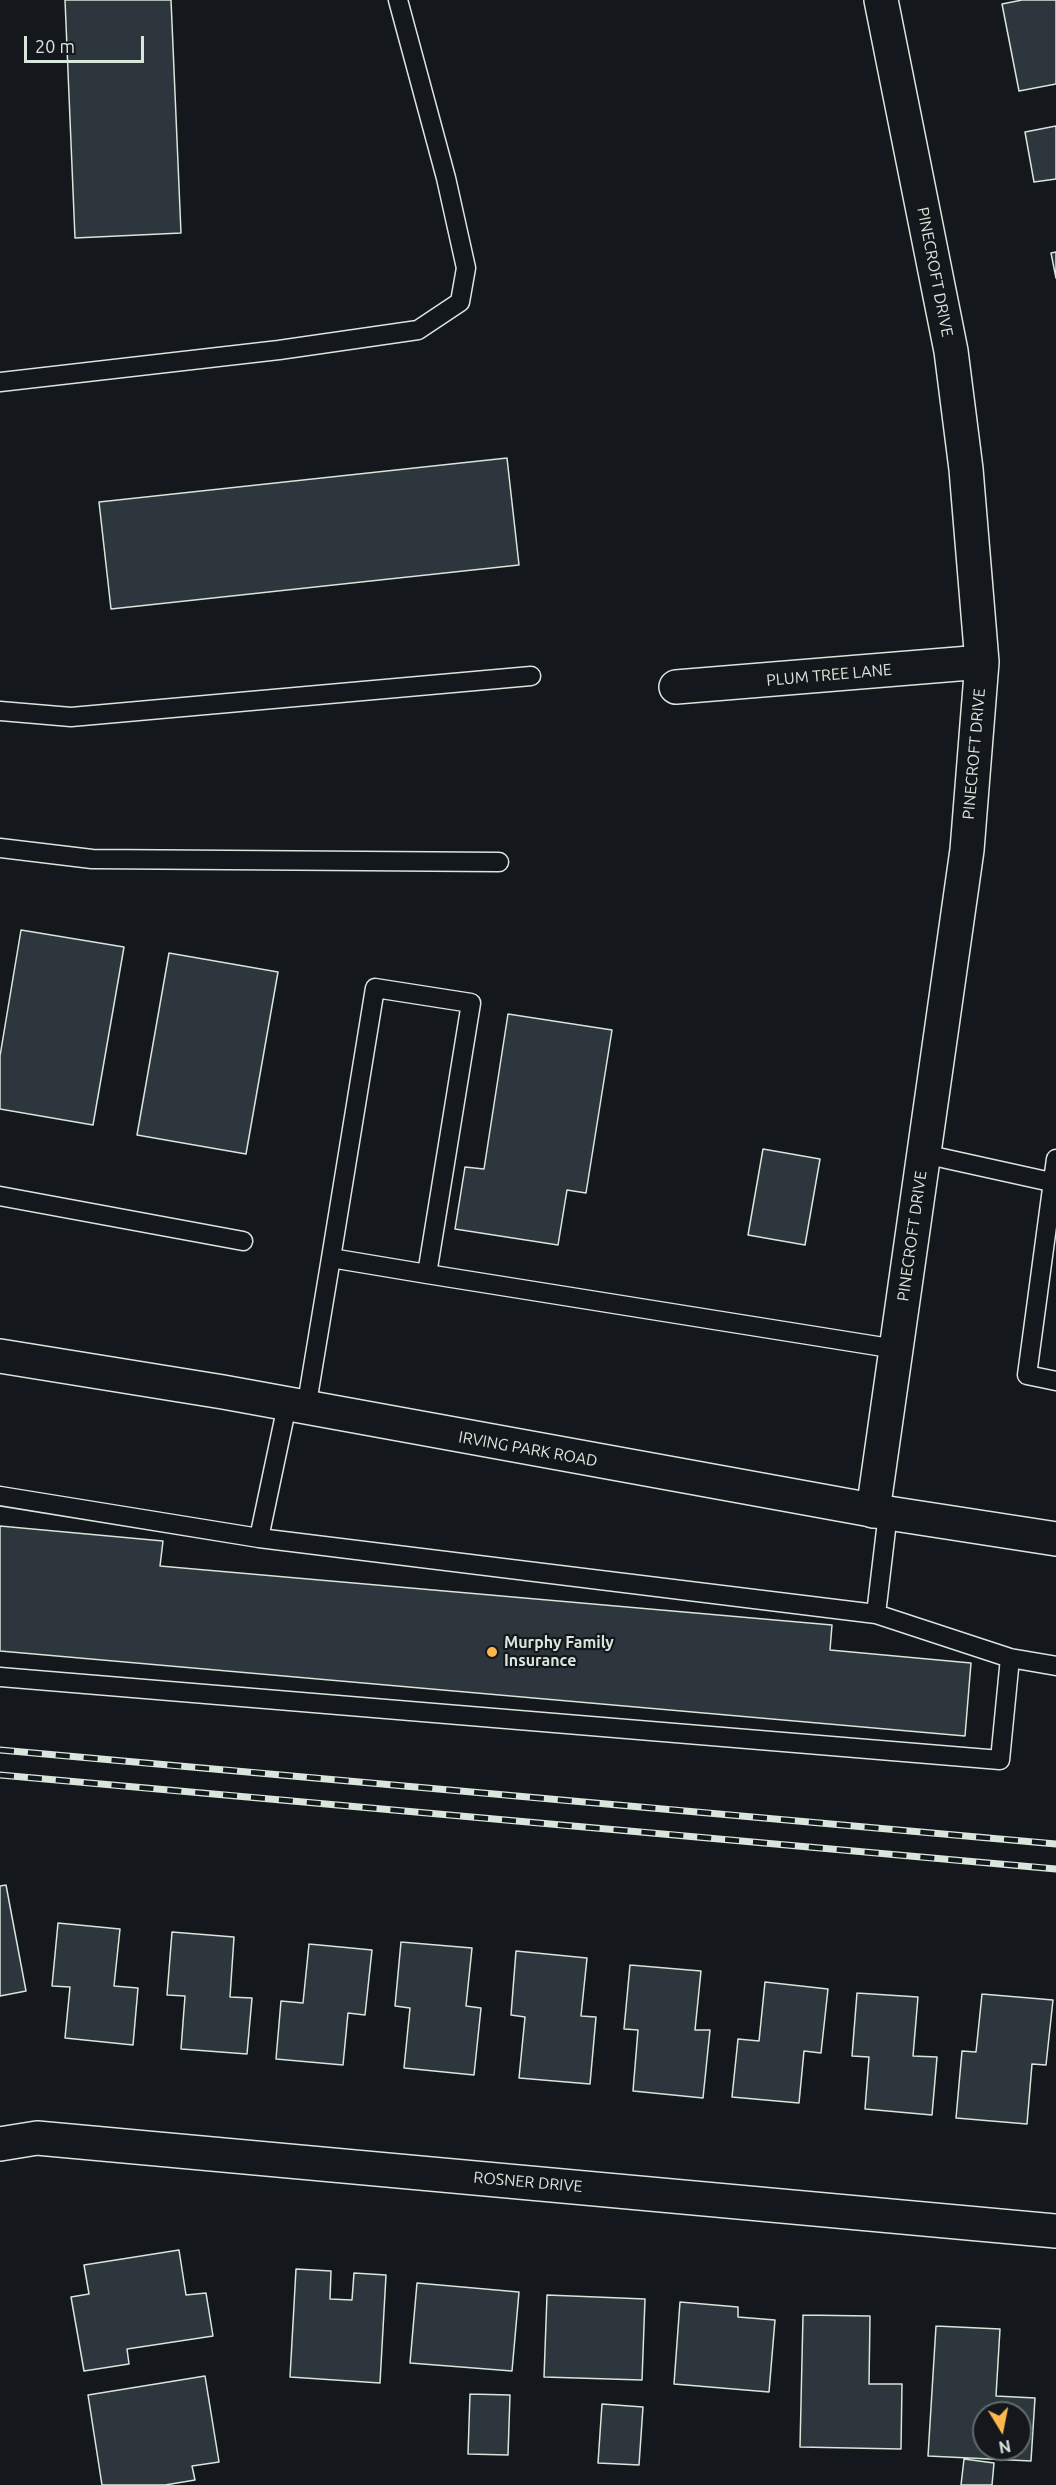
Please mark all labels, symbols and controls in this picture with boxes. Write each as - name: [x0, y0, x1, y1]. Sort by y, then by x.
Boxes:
- scale bar: [27, 24, 147, 62]
- text: 20 m: [35, 36, 75, 56]
- street label: PINECROFT DRIVE: [913, 206, 957, 338]
- street label: PLUM TREE LANE: [765, 660, 893, 690]
- street label: PINECROFT DRIVE: [959, 688, 989, 820]
- street label: PINECROFT DRIVE: [893, 1169, 931, 1303]
- street label: IRVING PARK ROAD: [457, 1427, 599, 1471]
- place label: Murphy Family Insurance: [504, 1633, 614, 1671]
- marker: Murphy Family Insurance: [485, 1645, 499, 1659]
- street label: ROSNER DRIVE: [473, 2168, 583, 2196]
- north arrow: [972, 2401, 1032, 2461]
- text: N: [997, 2437, 1012, 2457]

